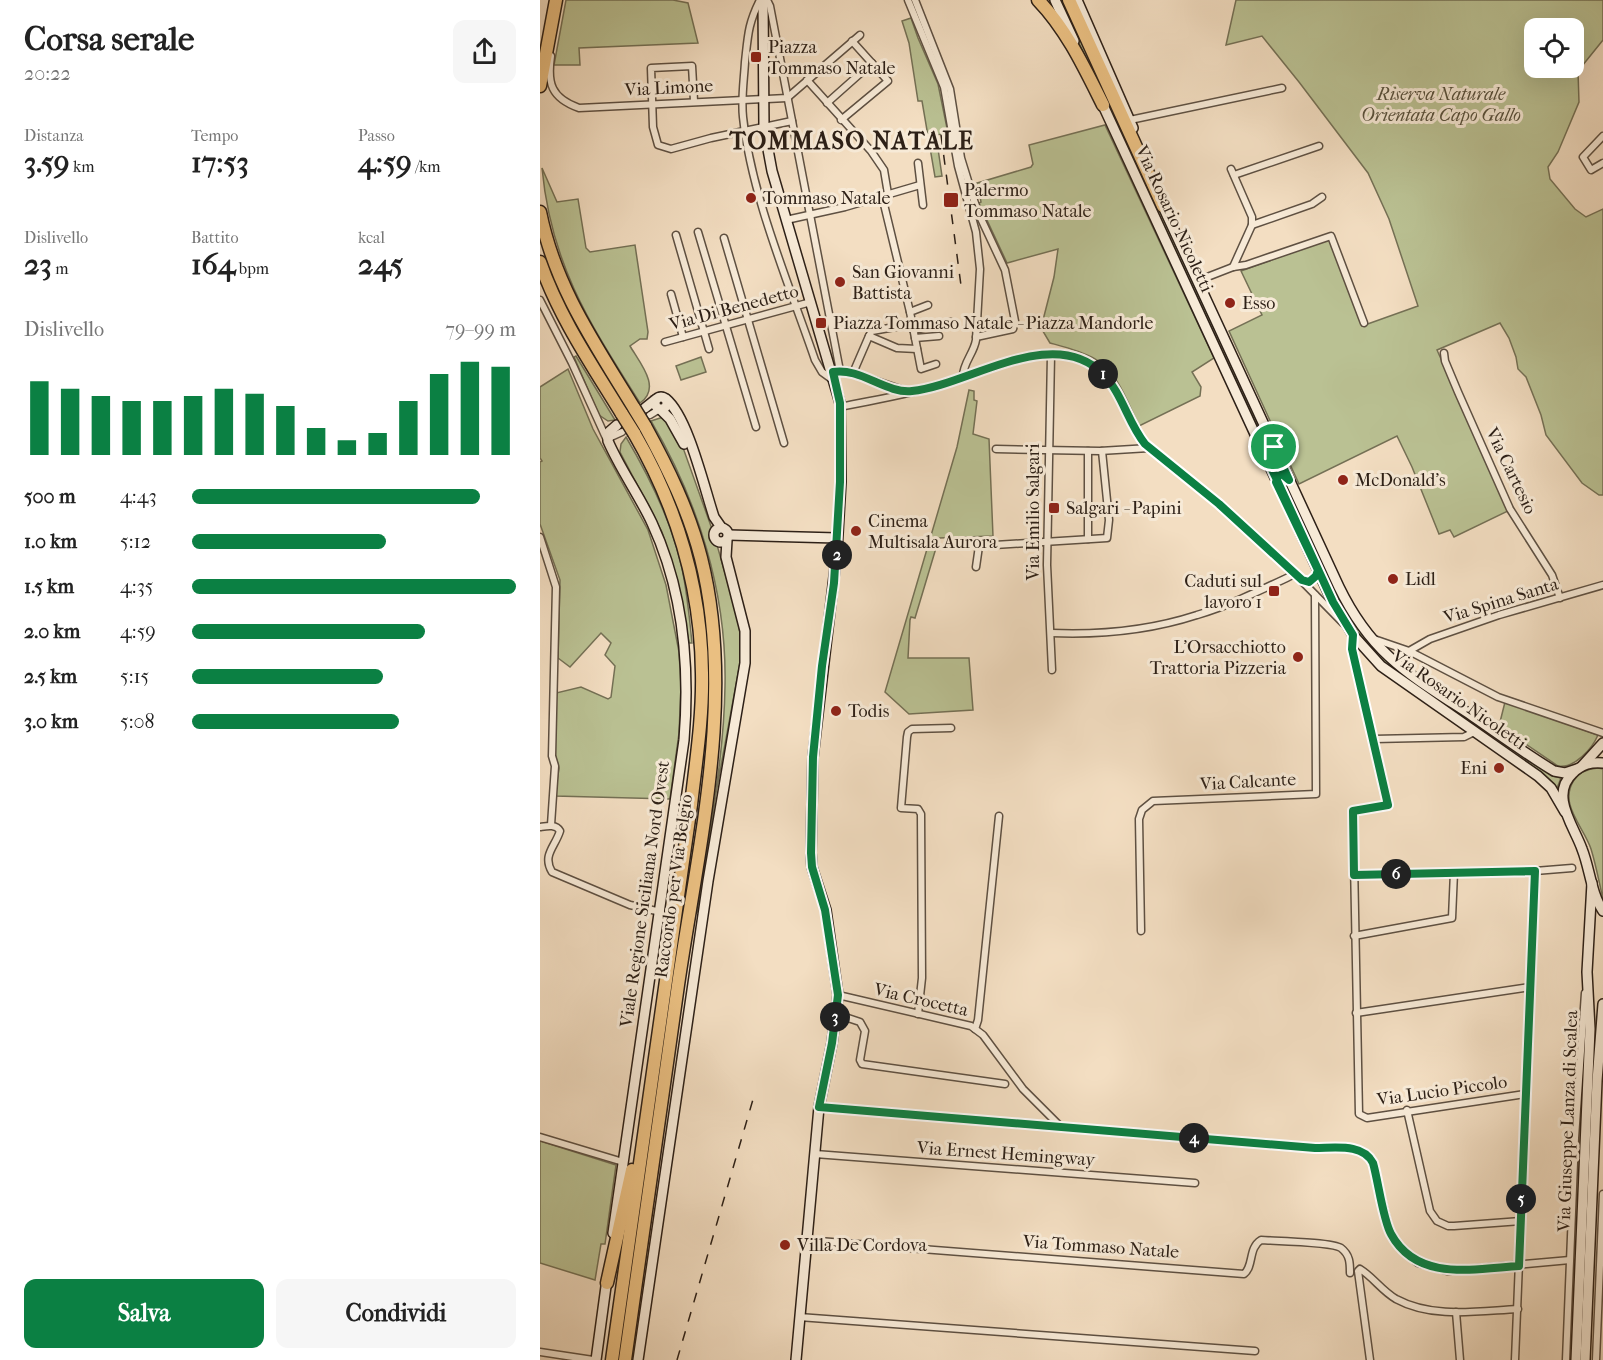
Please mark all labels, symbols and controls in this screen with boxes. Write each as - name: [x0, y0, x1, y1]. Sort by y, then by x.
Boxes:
- map controls: [1524, 18, 1584, 78]
- button: locate: [1524, 18, 1584, 78]
- text: Corsa serale: [24, 20, 194, 59]
- button: share: [453, 20, 516, 83]
- place label: Piazza Tommaso Natale: [768, 37, 896, 79]
- marker: Piazza Tommaso Natale: [749, 50, 763, 64]
- text: 20:22: [24, 62, 71, 85]
- street label: Via Limone: [623, 75, 714, 101]
- park label: Riserva Naturale Orientata Capo Gallo: [1361, 84, 1521, 126]
- text: Distanza: [24, 126, 84, 145]
- text: Tempo: [191, 126, 238, 145]
- text: Passo: [358, 126, 395, 145]
- district label: TOMMASO NATALE: [729, 127, 974, 155]
- street label: Via Rosario Nicoletti: [1130, 141, 1217, 296]
- text: 3.59: [24, 145, 70, 180]
- text: 17:53: [191, 145, 249, 180]
- text: 4:59: [358, 145, 412, 180]
- text: km: [70, 157, 95, 176]
- text: /km: [412, 157, 441, 176]
- place label: Palermo Tommaso Natale: [964, 180, 1092, 222]
- place label: Tommaso Natale: [763, 188, 891, 209]
- marker: Tommaso Natale: [744, 191, 758, 205]
- marker: Palermo Tommaso Natale: [942, 191, 960, 209]
- text: Dislivello: [24, 228, 88, 247]
- text: Battito: [191, 228, 239, 247]
- text: kcal: [358, 228, 385, 247]
- text: 23: [24, 247, 52, 282]
- text: 164: [191, 247, 235, 282]
- text: 245: [358, 247, 403, 282]
- text: m: [52, 259, 68, 278]
- text: bpm: [235, 259, 269, 278]
- place label: San Giovanni Battista: [852, 262, 955, 304]
- marker: San Giovanni Battista: [833, 275, 847, 289]
- street label: Via Di Benedetto: [666, 281, 801, 336]
- place label: Esso: [1242, 293, 1275, 314]
- marker: Esso: [1223, 296, 1237, 310]
- place label: Piazza Tommaso Natale - Piazza Mandorle: [833, 313, 1153, 334]
- marker: Piazza Tommaso Natale - Piazza Mandorle: [814, 316, 828, 330]
- text: Dislivello: [24, 318, 104, 341]
- text: 79–99 m: [445, 318, 516, 341]
- pin: 1: [1088, 359, 1118, 389]
- text: 1: [1100, 364, 1106, 383]
- pin: [1248, 421, 1299, 472]
- street label: Via Cartesio: [1481, 423, 1541, 518]
- icon: arrive: [1257, 430, 1290, 463]
- street label: Via Emilio Salgari: [1023, 443, 1044, 582]
- place label: McDonald's: [1355, 470, 1446, 491]
- marker: McDonald's: [1336, 473, 1350, 487]
- text: 500 m: [24, 485, 76, 508]
- text: 4:43: [120, 485, 157, 508]
- place label: Salgari - Papini: [1066, 498, 1182, 519]
- marker: Salgari - Papini: [1047, 501, 1061, 515]
- place label: Cinema Multisala Aurora: [868, 511, 998, 553]
- marker: Cinema Multisala Aurora: [849, 524, 863, 538]
- text: 1.0 km: [24, 530, 77, 553]
- text: 5:12: [120, 530, 151, 553]
- pin: 2: [822, 540, 852, 570]
- text: 2: [833, 545, 841, 564]
- place label: Lidl: [1405, 569, 1436, 590]
- place label: Caduti sul lavoro 1: [1184, 571, 1262, 613]
- marker: Lidl: [1386, 572, 1400, 586]
- street label: Via Spina Santa: [1440, 573, 1562, 629]
- text: 1.5 km: [24, 575, 74, 598]
- text: 4:35: [120, 575, 154, 598]
- marker: Caduti sul lavoro 1: [1267, 584, 1281, 598]
- text: 2.0 km: [24, 620, 80, 643]
- text: 4:59: [120, 620, 156, 643]
- place label: L'Orsacchiotto Trattoria Pizzeria: [1150, 637, 1287, 679]
- street label: Via Rosario Nicoletti: [1387, 645, 1531, 755]
- marker: L'Orsacchiotto Trattoria Pizzeria: [1291, 650, 1305, 664]
- text: 2.5 km: [24, 665, 77, 688]
- text: 5:15: [120, 665, 149, 688]
- place label: Todis: [848, 701, 890, 722]
- marker: Todis: [829, 704, 843, 718]
- text: 3.0 km: [24, 710, 78, 733]
- text: 5:08: [120, 710, 155, 733]
- place label: Eni: [1460, 758, 1488, 779]
- street label: Viale Regione Siciliana Nord Ovest: [616, 759, 674, 1030]
- marker: Eni: [1492, 761, 1506, 775]
- street label: Via Calcante: [1198, 769, 1297, 795]
- street label: Raccordo per Via Belgio: [651, 793, 697, 979]
- pin: 6: [1381, 859, 1411, 889]
- text: 6: [1392, 864, 1400, 883]
- street label: Via Crocetta: [871, 979, 971, 1021]
- pin: 3: [820, 1002, 850, 1032]
- text: 3: [832, 1007, 838, 1026]
- street label: Via Giuseppe Lanza di Scalea: [1554, 1009, 1582, 1233]
- street label: Via Lucio Piccolo: [1375, 1071, 1508, 1111]
- pin: 4: [1179, 1123, 1209, 1153]
- text: 4: [1189, 1128, 1199, 1147]
- street label: Via Ernest Hemingway: [915, 1137, 1097, 1171]
- pin: 5: [1506, 1184, 1536, 1214]
- text: 5: [1518, 1189, 1524, 1208]
- street label: Via Tommaso Natale: [1021, 1231, 1180, 1263]
- place label: Villa De Cordova: [796, 1235, 928, 1256]
- marker: Villa De Cordova: [778, 1238, 792, 1252]
- button: Salva: [24, 1279, 264, 1348]
- button: Condividi: [276, 1279, 516, 1348]

